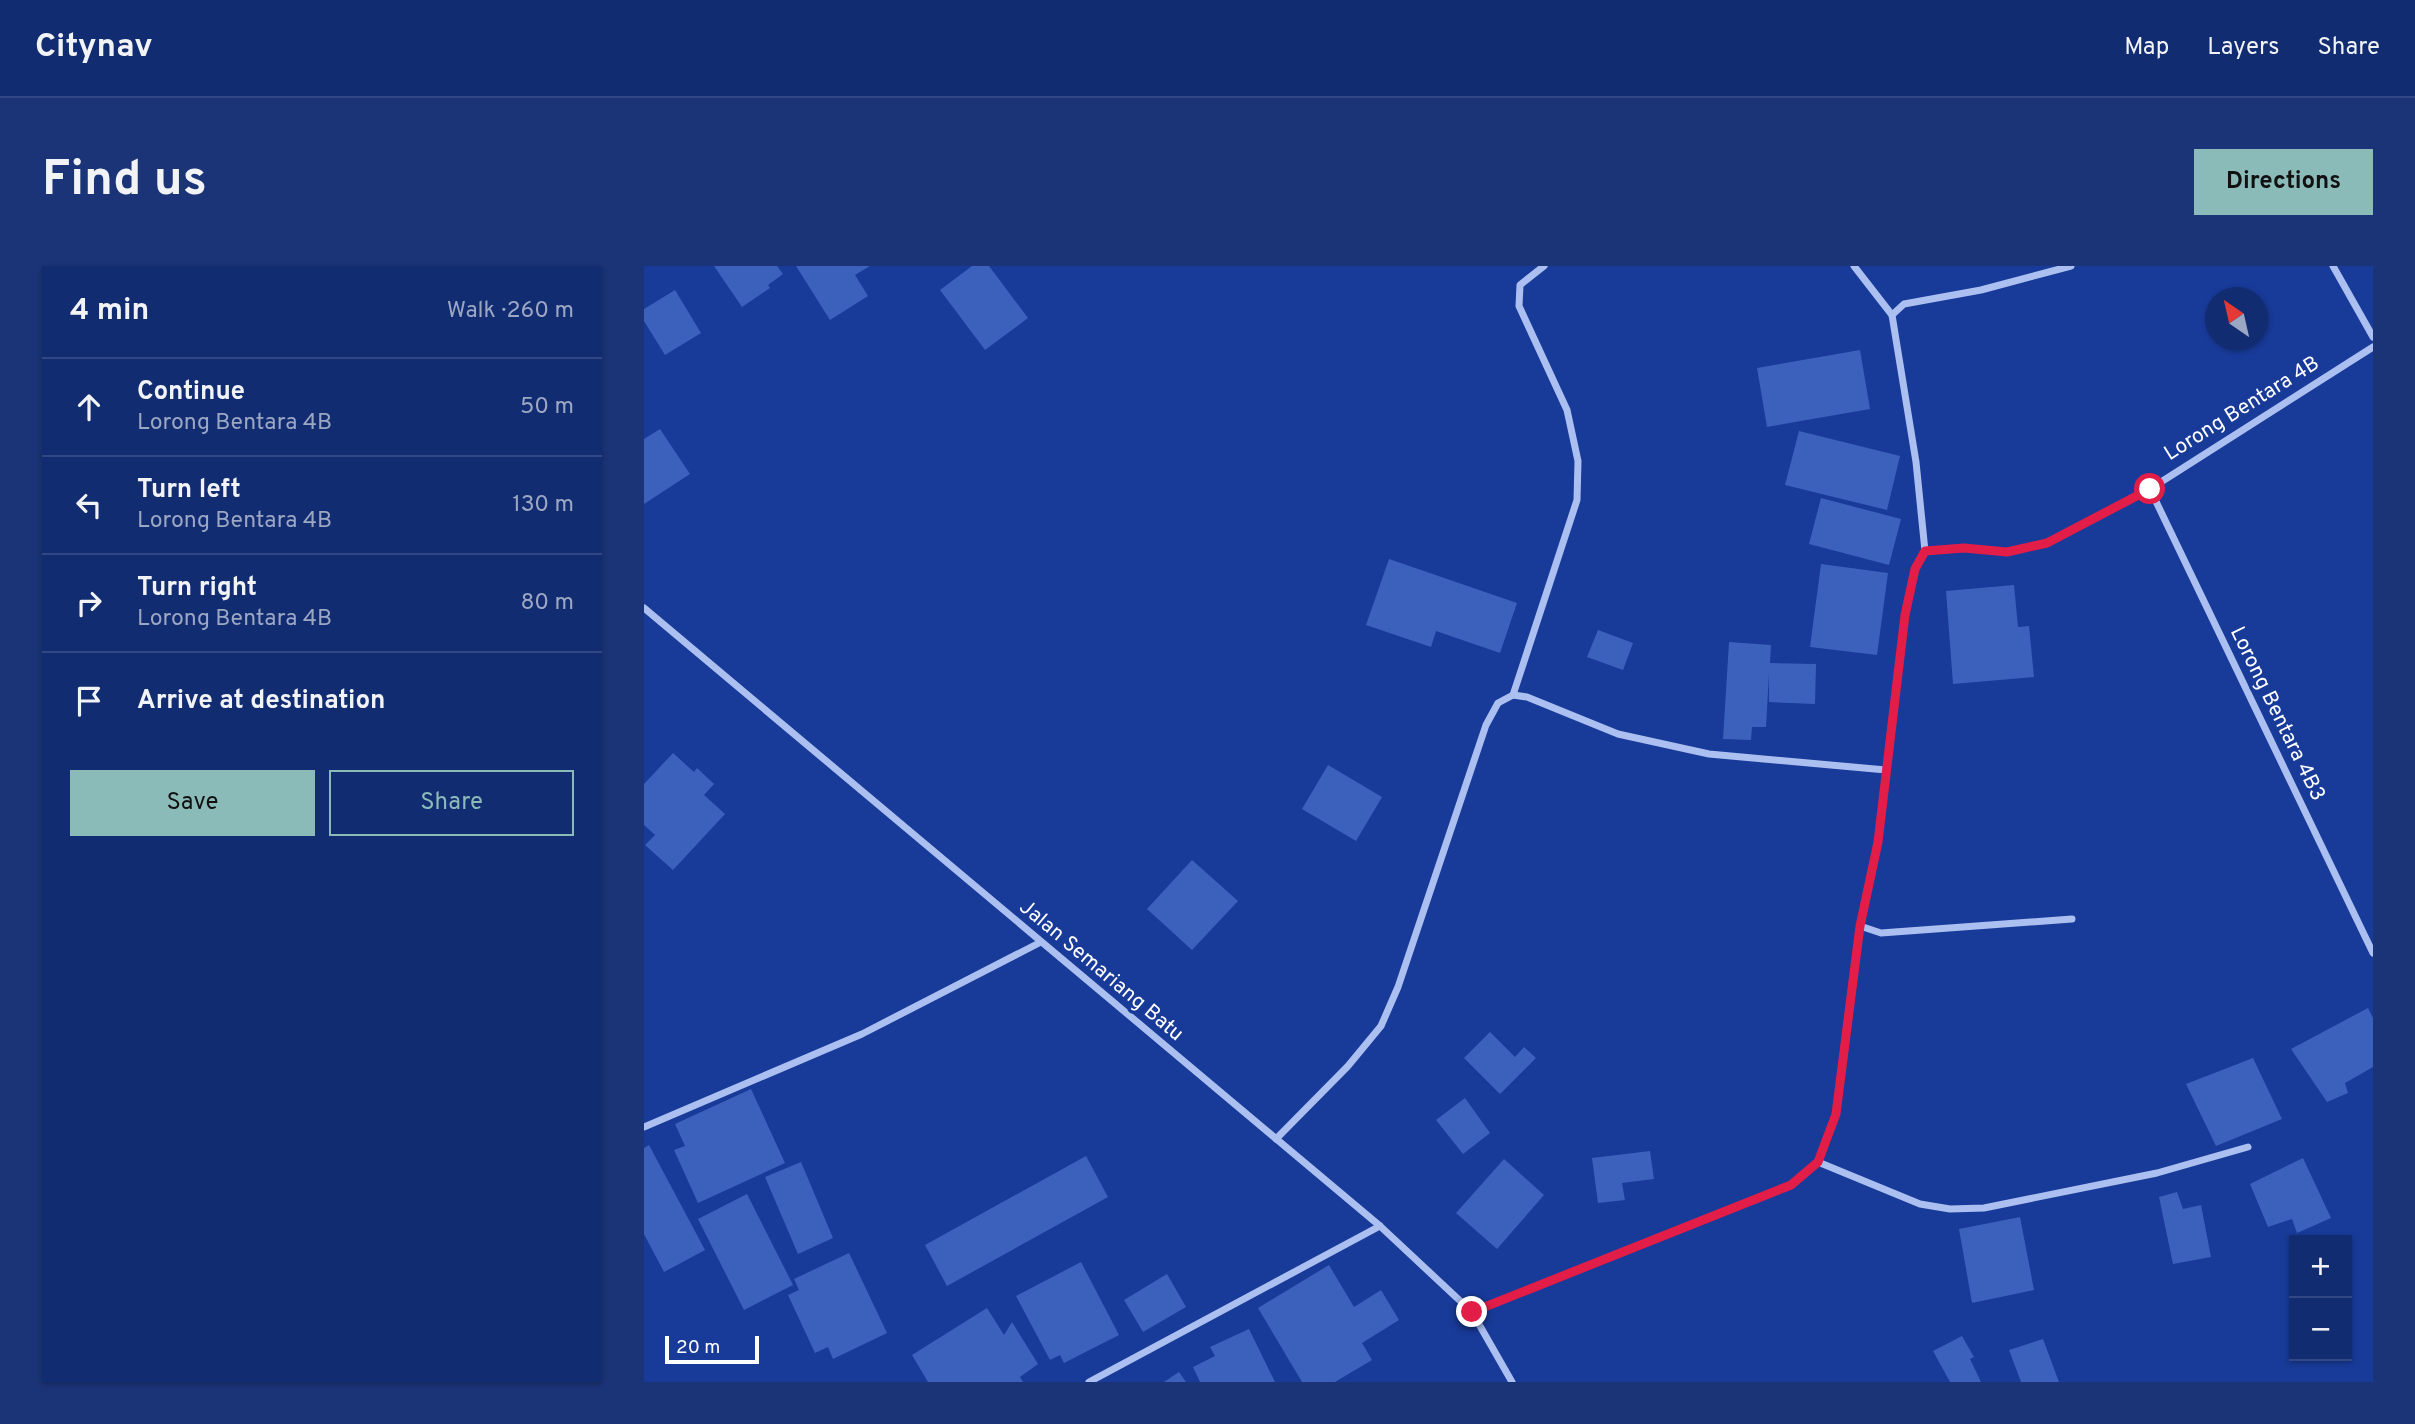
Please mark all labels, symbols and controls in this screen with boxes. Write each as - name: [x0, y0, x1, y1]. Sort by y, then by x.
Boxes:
- text: Citynav: [35, 27, 153, 69]
- text: Map: [2124, 33, 2169, 63]
- text: Layers: [2207, 33, 2279, 63]
- text: Share: [2317, 33, 2380, 63]
- button: Directions: [2194, 149, 2373, 215]
- text: Find us: [42, 151, 207, 213]
- north arrow: [2205, 287, 2268, 350]
- text: 4 min: [70, 293, 149, 330]
- text: Walk · 260 m: [447, 297, 574, 326]
- street label: Lorong Bentara 4B: [2159, 350, 2325, 468]
- text: Continue: [137, 376, 245, 409]
- icon: ahead: [70, 388, 108, 426]
- text: 50 m: [520, 393, 574, 422]
- text: Lorong Bentara 4B: [137, 409, 332, 438]
- route start: [2134, 473, 2165, 504]
- text: Turn left: [137, 474, 241, 507]
- icon: left: [70, 486, 108, 524]
- text: 130 m: [512, 491, 574, 520]
- text: Lorong Bentara 4B: [137, 507, 332, 536]
- text: Turn right: [137, 572, 257, 605]
- icon: right: [70, 584, 108, 622]
- text: 80 m: [521, 589, 574, 618]
- text: Lorong Bentara 4B: [137, 605, 332, 634]
- street label: Lorong Bentara 4B3: [2223, 622, 2331, 806]
- icon: arrive: [70, 682, 108, 720]
- text: Arrive at destination: [137, 685, 385, 718]
- button: Save: [70, 770, 315, 836]
- button: Share: [329, 770, 574, 836]
- street label: Jalan Semariang Batu: [1013, 894, 1189, 1048]
- map controls: [2289, 1235, 2352, 1361]
- button: +: [2289, 1235, 2352, 1298]
- route end: [1456, 1296, 1487, 1327]
- button: −: [2289, 1298, 2352, 1361]
- scale bar: [665, 1333, 760, 1365]
- text: 20 m: [676, 1336, 720, 1360]

